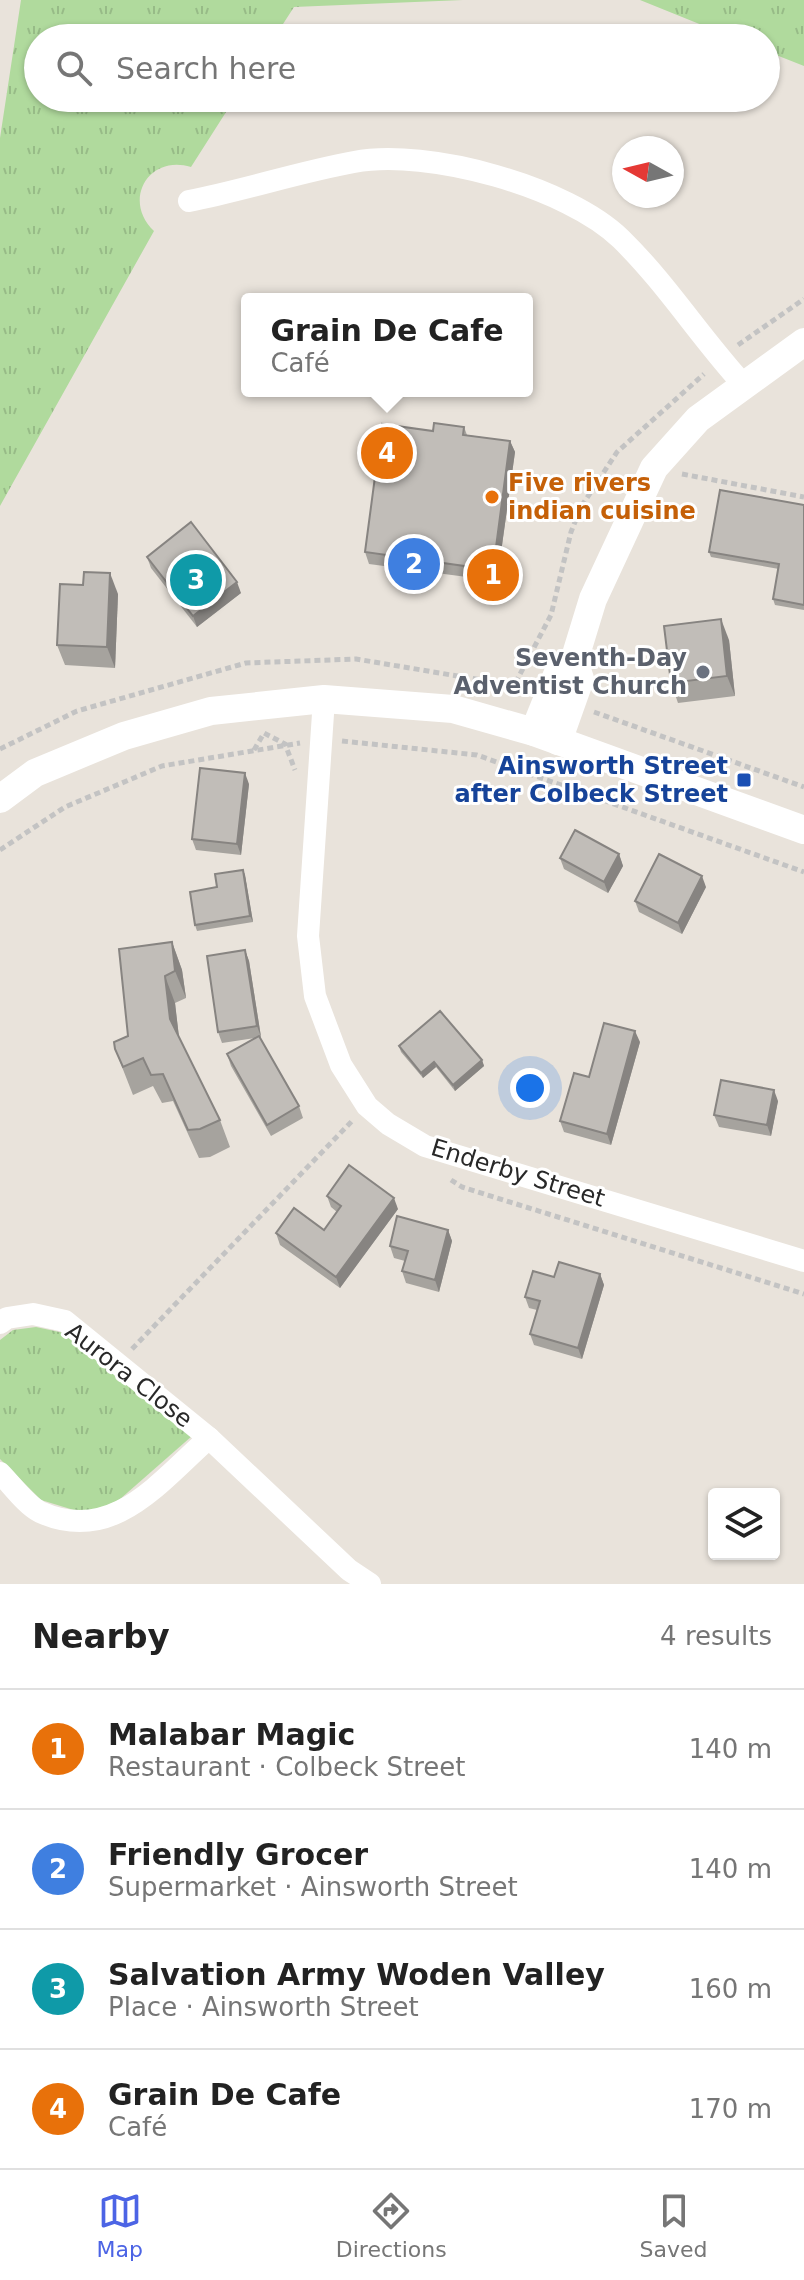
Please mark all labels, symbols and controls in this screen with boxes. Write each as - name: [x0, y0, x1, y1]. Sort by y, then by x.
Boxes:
- search box: [24, 24, 780, 112]
- icon: search: [52, 46, 96, 90]
- text: Search here: [116, 51, 296, 86]
- north arrow: [612, 136, 684, 208]
- popup: [241, 293, 533, 397]
- text: Grain De Cafe: [270, 313, 504, 348]
- text: Café: [270, 348, 330, 378]
- pin: 4: [361, 423, 413, 483]
- place label: Five rivers indian cuisine: [508, 469, 696, 525]
- marker: Five rivers indian cuisine: [483, 488, 501, 506]
- pin: 2: [388, 534, 440, 594]
- pin: 1: [467, 545, 519, 605]
- pin: 3: [170, 550, 222, 610]
- place label: Seventh-Day Adventist Church: [453, 644, 687, 700]
- marker: Seventh-Day Adventist Church: [694, 663, 712, 681]
- place label: Ainsworth Street after Colbeck Street: [454, 752, 728, 808]
- marker: Ainsworth Street after Colbeck Street: [735, 771, 753, 789]
- your location: [510, 1068, 550, 1108]
- street label: Enderby Street: [428, 1133, 608, 1213]
- street label: Aurora Close: [60, 1317, 198, 1433]
- map controls: [708, 1488, 780, 1560]
- button: layers: [708, 1488, 780, 1560]
- text: Nearby: [32, 1616, 170, 1656]
- text: 4 results: [660, 1621, 772, 1651]
- text: Malabar Magic: [108, 1717, 355, 1752]
- text: 1: [49, 1734, 67, 1764]
- text: 140 m: [689, 1734, 772, 1764]
- text: Restaurant · Colbeck Street: [108, 1752, 466, 1782]
- text: Friendly Grocer: [108, 1837, 368, 1872]
- text: 2: [49, 1854, 67, 1884]
- text: 140 m: [689, 1854, 772, 1884]
- text: Supermarket · Ainsworth Street: [108, 1872, 518, 1902]
- text: Salvation Army Woden Valley: [108, 1957, 605, 1992]
- text: 3: [49, 1974, 67, 2004]
- text: 160 m: [689, 1974, 772, 2004]
- text: Place · Ainsworth Street: [108, 1992, 419, 2022]
- text: Grain De Cafe: [108, 2077, 341, 2112]
- text: 4: [49, 2094, 67, 2124]
- text: 170 m: [689, 2094, 772, 2124]
- text: Café: [108, 2112, 167, 2142]
- tab: Map: [96, 2189, 143, 2262]
- tab: Directions: [336, 2189, 447, 2262]
- tab: Saved: [640, 2189, 708, 2262]

